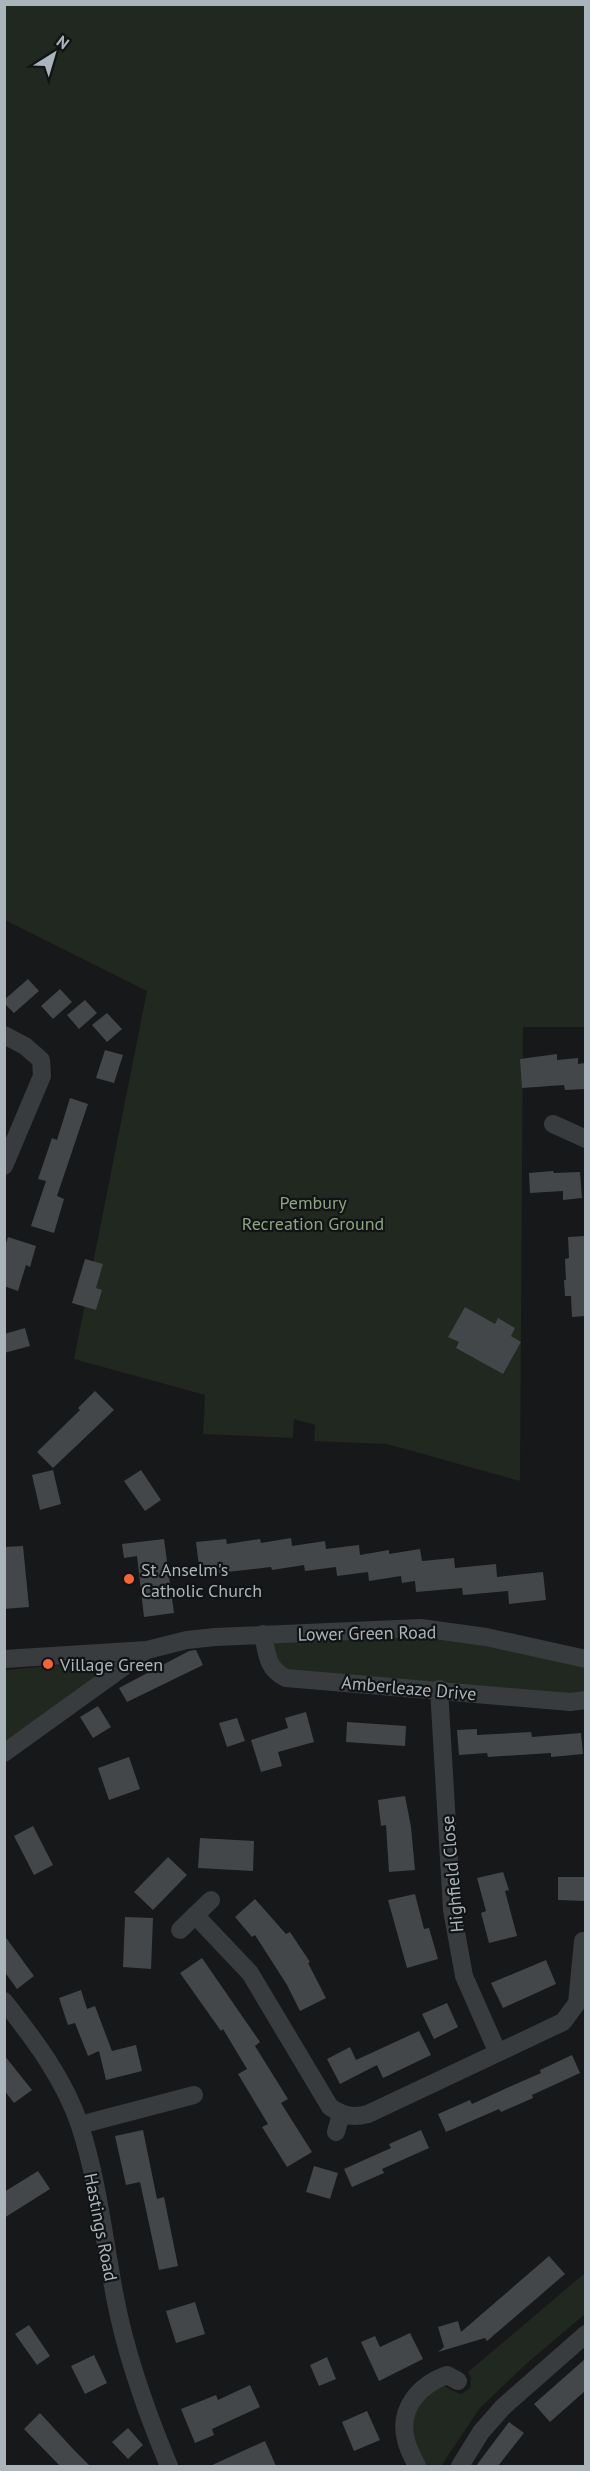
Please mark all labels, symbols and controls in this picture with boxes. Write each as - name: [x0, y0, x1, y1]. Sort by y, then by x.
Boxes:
- north arrow: [24, 24, 84, 84]
- text: N: [53, 31, 73, 53]
- park label: Pembury Recreation Ground: [242, 1191, 384, 1235]
- place label: St Anselm's Catholic Church: [141, 1558, 262, 1602]
- marker: St Anselm's Catholic Church: [122, 1572, 136, 1586]
- street label: Lower Green Road: [297, 1620, 437, 1646]
- place label: Village Green: [59, 1653, 163, 1676]
- marker: Village Green: [41, 1657, 55, 1671]
- street label: Amberleaze Drive: [340, 1671, 478, 1705]
- street label: Highfield Close: [435, 1815, 469, 1933]
- street label: Hastings Road: [79, 2171, 123, 2283]

